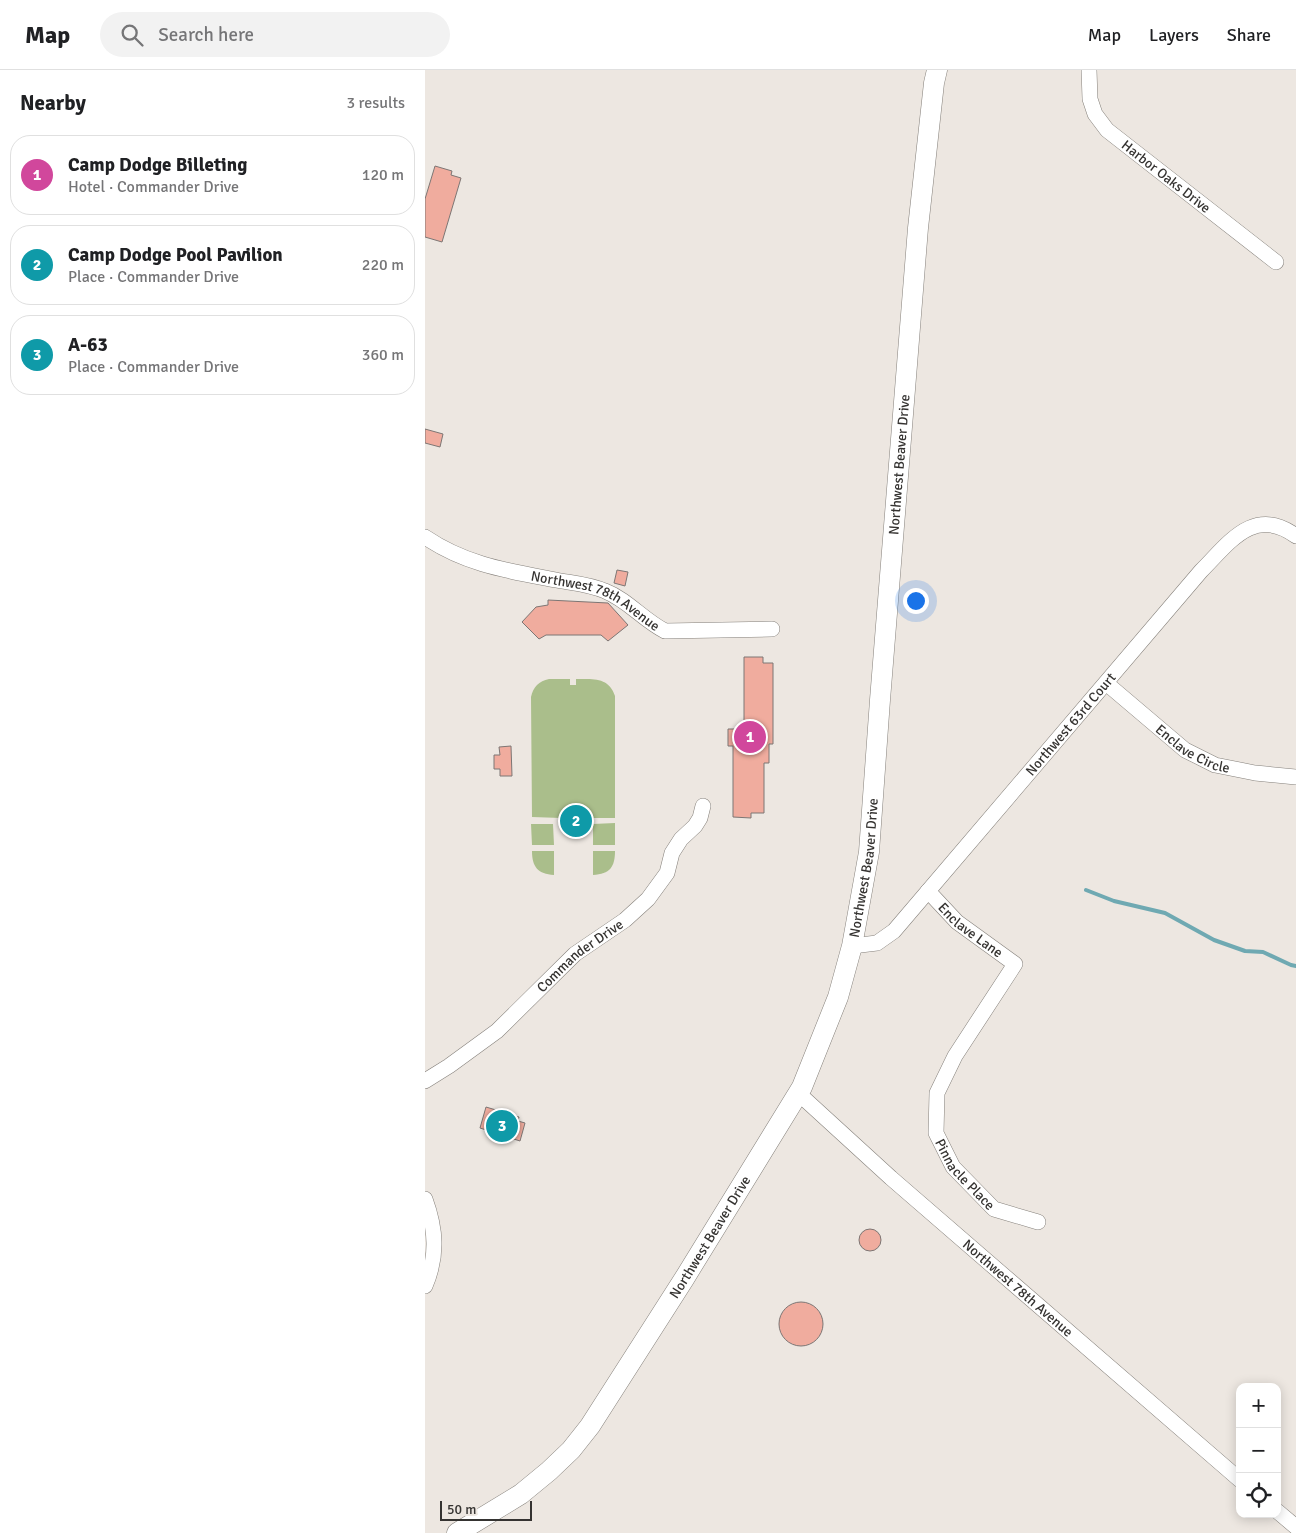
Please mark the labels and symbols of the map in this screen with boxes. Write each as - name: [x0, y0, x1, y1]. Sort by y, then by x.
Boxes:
- street label: Harbor Oaks Drive: [1118, 137, 1214, 217]
- street label: Northwest Beaver Drive: [885, 394, 914, 535]
- street label: Northwest 78th Avenue: [529, 567, 663, 635]
- your location: [903, 588, 929, 614]
- street label: Northwest 63rd Court: [1022, 669, 1120, 779]
- pin: 1: [734, 718, 766, 756]
- street label: Enclave Circle: [1152, 721, 1231, 777]
- street label: Northwest Beaver Drive: [846, 798, 882, 939]
- pin: 2: [560, 802, 592, 840]
- street label: Enclave Lane: [934, 899, 1006, 961]
- street label: Commander Drive: [533, 916, 626, 996]
- pin: 3: [486, 1107, 518, 1145]
- street label: Pinnacle Place: [931, 1136, 998, 1214]
- street label: Northwest Beaver Drive: [666, 1173, 754, 1302]
- street label: Northwest 78th Avenue: [959, 1236, 1076, 1341]
- scale bar: [440, 1498, 533, 1521]

